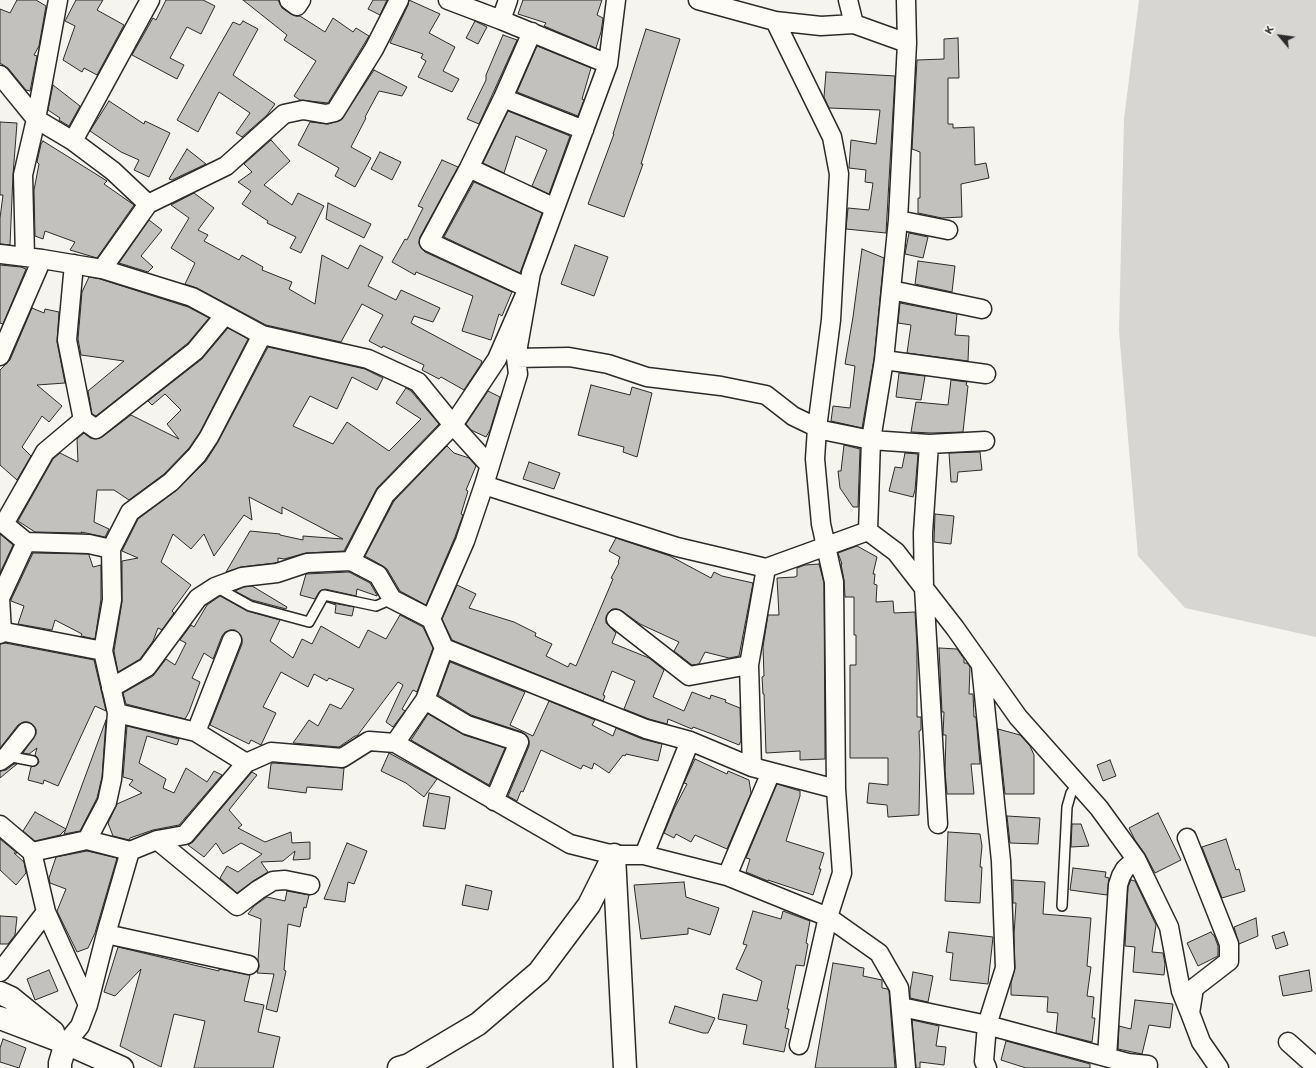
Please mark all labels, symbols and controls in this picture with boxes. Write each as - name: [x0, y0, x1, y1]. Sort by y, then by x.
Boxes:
- north arrow: [1260, 16, 1300, 56]
- text: K: [1262, 24, 1276, 36]

